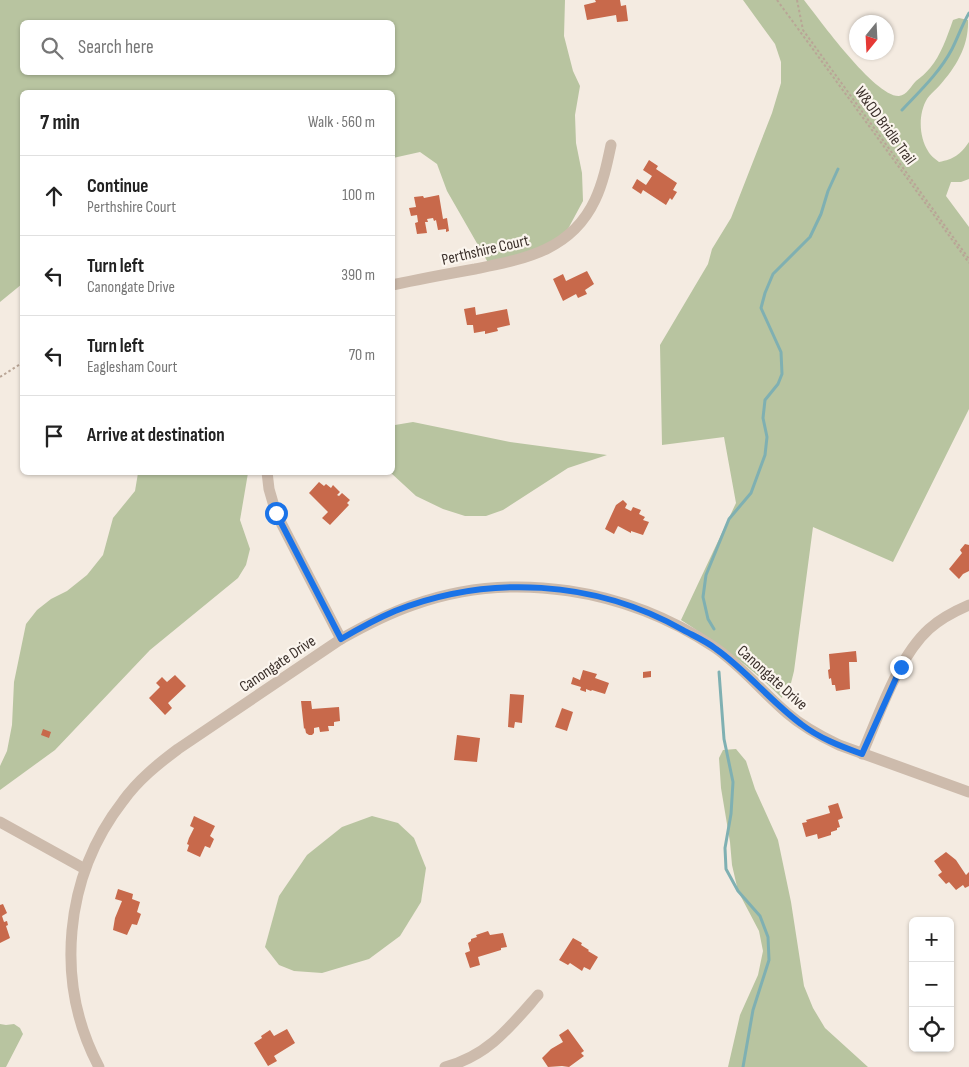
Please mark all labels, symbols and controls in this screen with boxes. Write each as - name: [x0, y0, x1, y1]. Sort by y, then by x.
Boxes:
- north arrow: [849, 15, 894, 60]
- search box: [20, 20, 395, 75]
- icon: search: [38, 34, 66, 62]
- text: Search here: [78, 36, 154, 59]
- street label: W&OD Bridle Trail: [850, 83, 919, 169]
- text: 7 min: [40, 110, 80, 135]
- text: Walk · 560 m: [308, 113, 375, 132]
- text: Continue: [87, 175, 148, 198]
- icon: ahead: [40, 182, 68, 210]
- text: 100 m: [342, 186, 375, 205]
- text: Perthshire Court: [87, 198, 176, 217]
- street label: Perthshire Court: [440, 231, 531, 270]
- text: Turn left: [87, 255, 144, 278]
- icon: left: [40, 262, 68, 290]
- text: 390 m: [341, 266, 375, 285]
- text: Canongate Drive: [87, 278, 175, 297]
- text: Turn left: [87, 335, 144, 358]
- icon: left: [40, 342, 68, 370]
- text: 70 m: [349, 346, 375, 365]
- text: Eaglesham Court: [87, 358, 177, 377]
- icon: arrive: [40, 422, 68, 450]
- text: Arrive at destination: [87, 424, 225, 447]
- route start: [265, 502, 288, 525]
- street label: Canongate Drive: [236, 632, 320, 697]
- street label: Canongate Drive: [733, 642, 811, 715]
- route end: [890, 656, 913, 679]
- map controls: [909, 917, 954, 1052]
- button: +: [909, 917, 954, 962]
- button: −: [909, 962, 954, 1007]
- button: locate: [909, 1007, 954, 1052]

